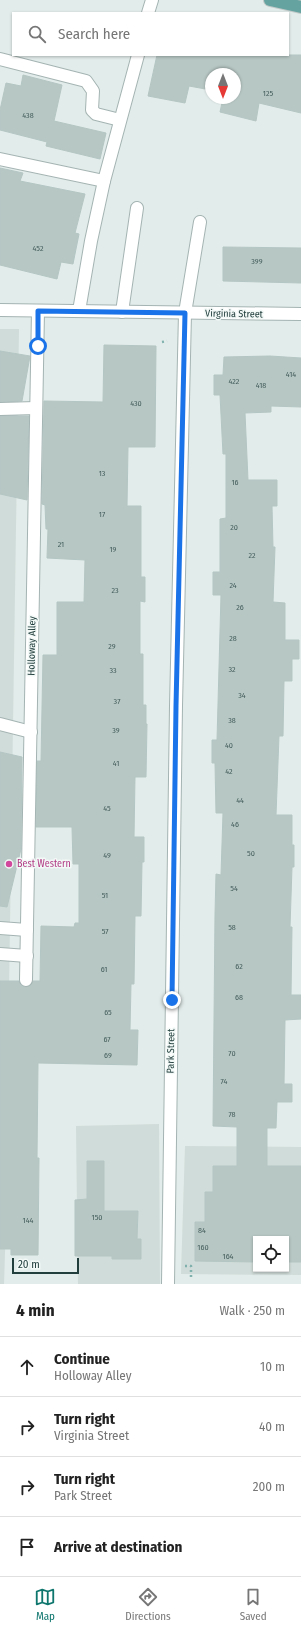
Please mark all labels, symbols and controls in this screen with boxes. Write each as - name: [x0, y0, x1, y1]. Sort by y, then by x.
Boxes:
- search box: [12, 12, 289, 56]
- icon: search: [26, 23, 48, 45]
- text: Search here: [58, 25, 130, 43]
- north arrow: [205, 68, 241, 104]
- house number: 125: [263, 89, 273, 98]
- house number: 438: [22, 111, 34, 120]
- house number: 452: [33, 244, 44, 253]
- house number: 399: [251, 257, 263, 266]
- street label: Virginia Street: [205, 307, 264, 321]
- route start: [29, 337, 47, 355]
- house number: 414: [286, 370, 296, 379]
- house number: 422: [229, 377, 240, 386]
- house number: 418: [256, 381, 266, 390]
- house number: 430: [130, 399, 142, 408]
- house number: 13: [99, 469, 106, 478]
- house number: 16: [231, 478, 239, 487]
- house number: 17: [99, 510, 106, 519]
- house number: 20: [230, 523, 238, 532]
- house number: 21: [58, 540, 64, 549]
- house number: 19: [109, 545, 117, 554]
- house number: 22: [248, 551, 256, 560]
- house number: 24: [229, 581, 237, 590]
- house number: 23: [111, 586, 119, 595]
- house number: 26: [236, 603, 244, 612]
- street label: Holloway Alley: [25, 616, 39, 676]
- house number: 28: [229, 634, 237, 643]
- house number: 29: [108, 642, 116, 651]
- house number: 32: [228, 665, 236, 674]
- house number: 33: [109, 666, 117, 675]
- house number: 34: [238, 691, 246, 700]
- house number: 37: [114, 697, 121, 706]
- house number: 38: [228, 716, 236, 725]
- house number: 39: [112, 726, 120, 735]
- house number: 40: [225, 741, 233, 750]
- house number: 41: [113, 759, 119, 768]
- house number: 42: [225, 767, 233, 776]
- house number: 44: [236, 796, 244, 805]
- house number: 45: [103, 804, 111, 813]
- house number: 46: [231, 820, 239, 829]
- house number: 50: [247, 849, 255, 858]
- house number: 49: [103, 851, 111, 860]
- place label: Best Western: [17, 858, 71, 870]
- marker: Best Western: [4, 859, 14, 869]
- house number: 54: [230, 884, 238, 893]
- house number: 51: [102, 891, 108, 900]
- house number: 58: [228, 923, 236, 932]
- house number: 57: [102, 927, 109, 936]
- house number: 62: [235, 962, 243, 971]
- house number: 61: [101, 965, 107, 974]
- route end: [163, 991, 181, 1009]
- house number: 68: [235, 993, 243, 1002]
- house number: 65: [104, 1008, 112, 1017]
- street label: Park Street: [165, 1028, 177, 1073]
- house number: 67: [103, 1035, 111, 1044]
- house number: 70: [228, 1049, 236, 1058]
- house number: 69: [104, 1051, 112, 1060]
- house number: 74: [221, 1077, 228, 1086]
- house number: 78: [228, 1110, 236, 1119]
- house number: 150: [92, 1213, 102, 1222]
- house number: 144: [23, 1216, 34, 1225]
- house number: 84: [198, 1226, 206, 1235]
- map controls: [253, 1236, 289, 1272]
- button: locate: [253, 1236, 289, 1272]
- house number: 160: [197, 1243, 209, 1252]
- house number: 164: [223, 1252, 234, 1261]
- scale bar: [12, 1256, 79, 1275]
- text: 20 m: [18, 1258, 40, 1271]
- text: 4 min: [16, 1300, 55, 1321]
- text: Walk · 250 m: [220, 1303, 285, 1318]
- text: Continue: [54, 1350, 110, 1368]
- icon: ahead: [16, 1356, 38, 1378]
- text: 10 m: [260, 1359, 285, 1374]
- text: Holloway Alley: [54, 1368, 132, 1383]
- text: Turn right: [54, 1410, 115, 1428]
- icon: right: [16, 1416, 38, 1438]
- text: 40 m: [259, 1419, 285, 1434]
- text: Virginia Street: [54, 1428, 129, 1443]
- text: Turn right: [54, 1470, 115, 1488]
- icon: right: [16, 1476, 38, 1498]
- text: 200 m: [253, 1479, 285, 1494]
- text: Park Street: [54, 1488, 112, 1503]
- icon: arrive: [16, 1536, 38, 1558]
- text: Arrive at destination: [54, 1538, 182, 1556]
- tab: Map: [34, 1586, 56, 1623]
- tab: Directions: [125, 1586, 171, 1623]
- tab: Saved: [240, 1586, 267, 1623]

